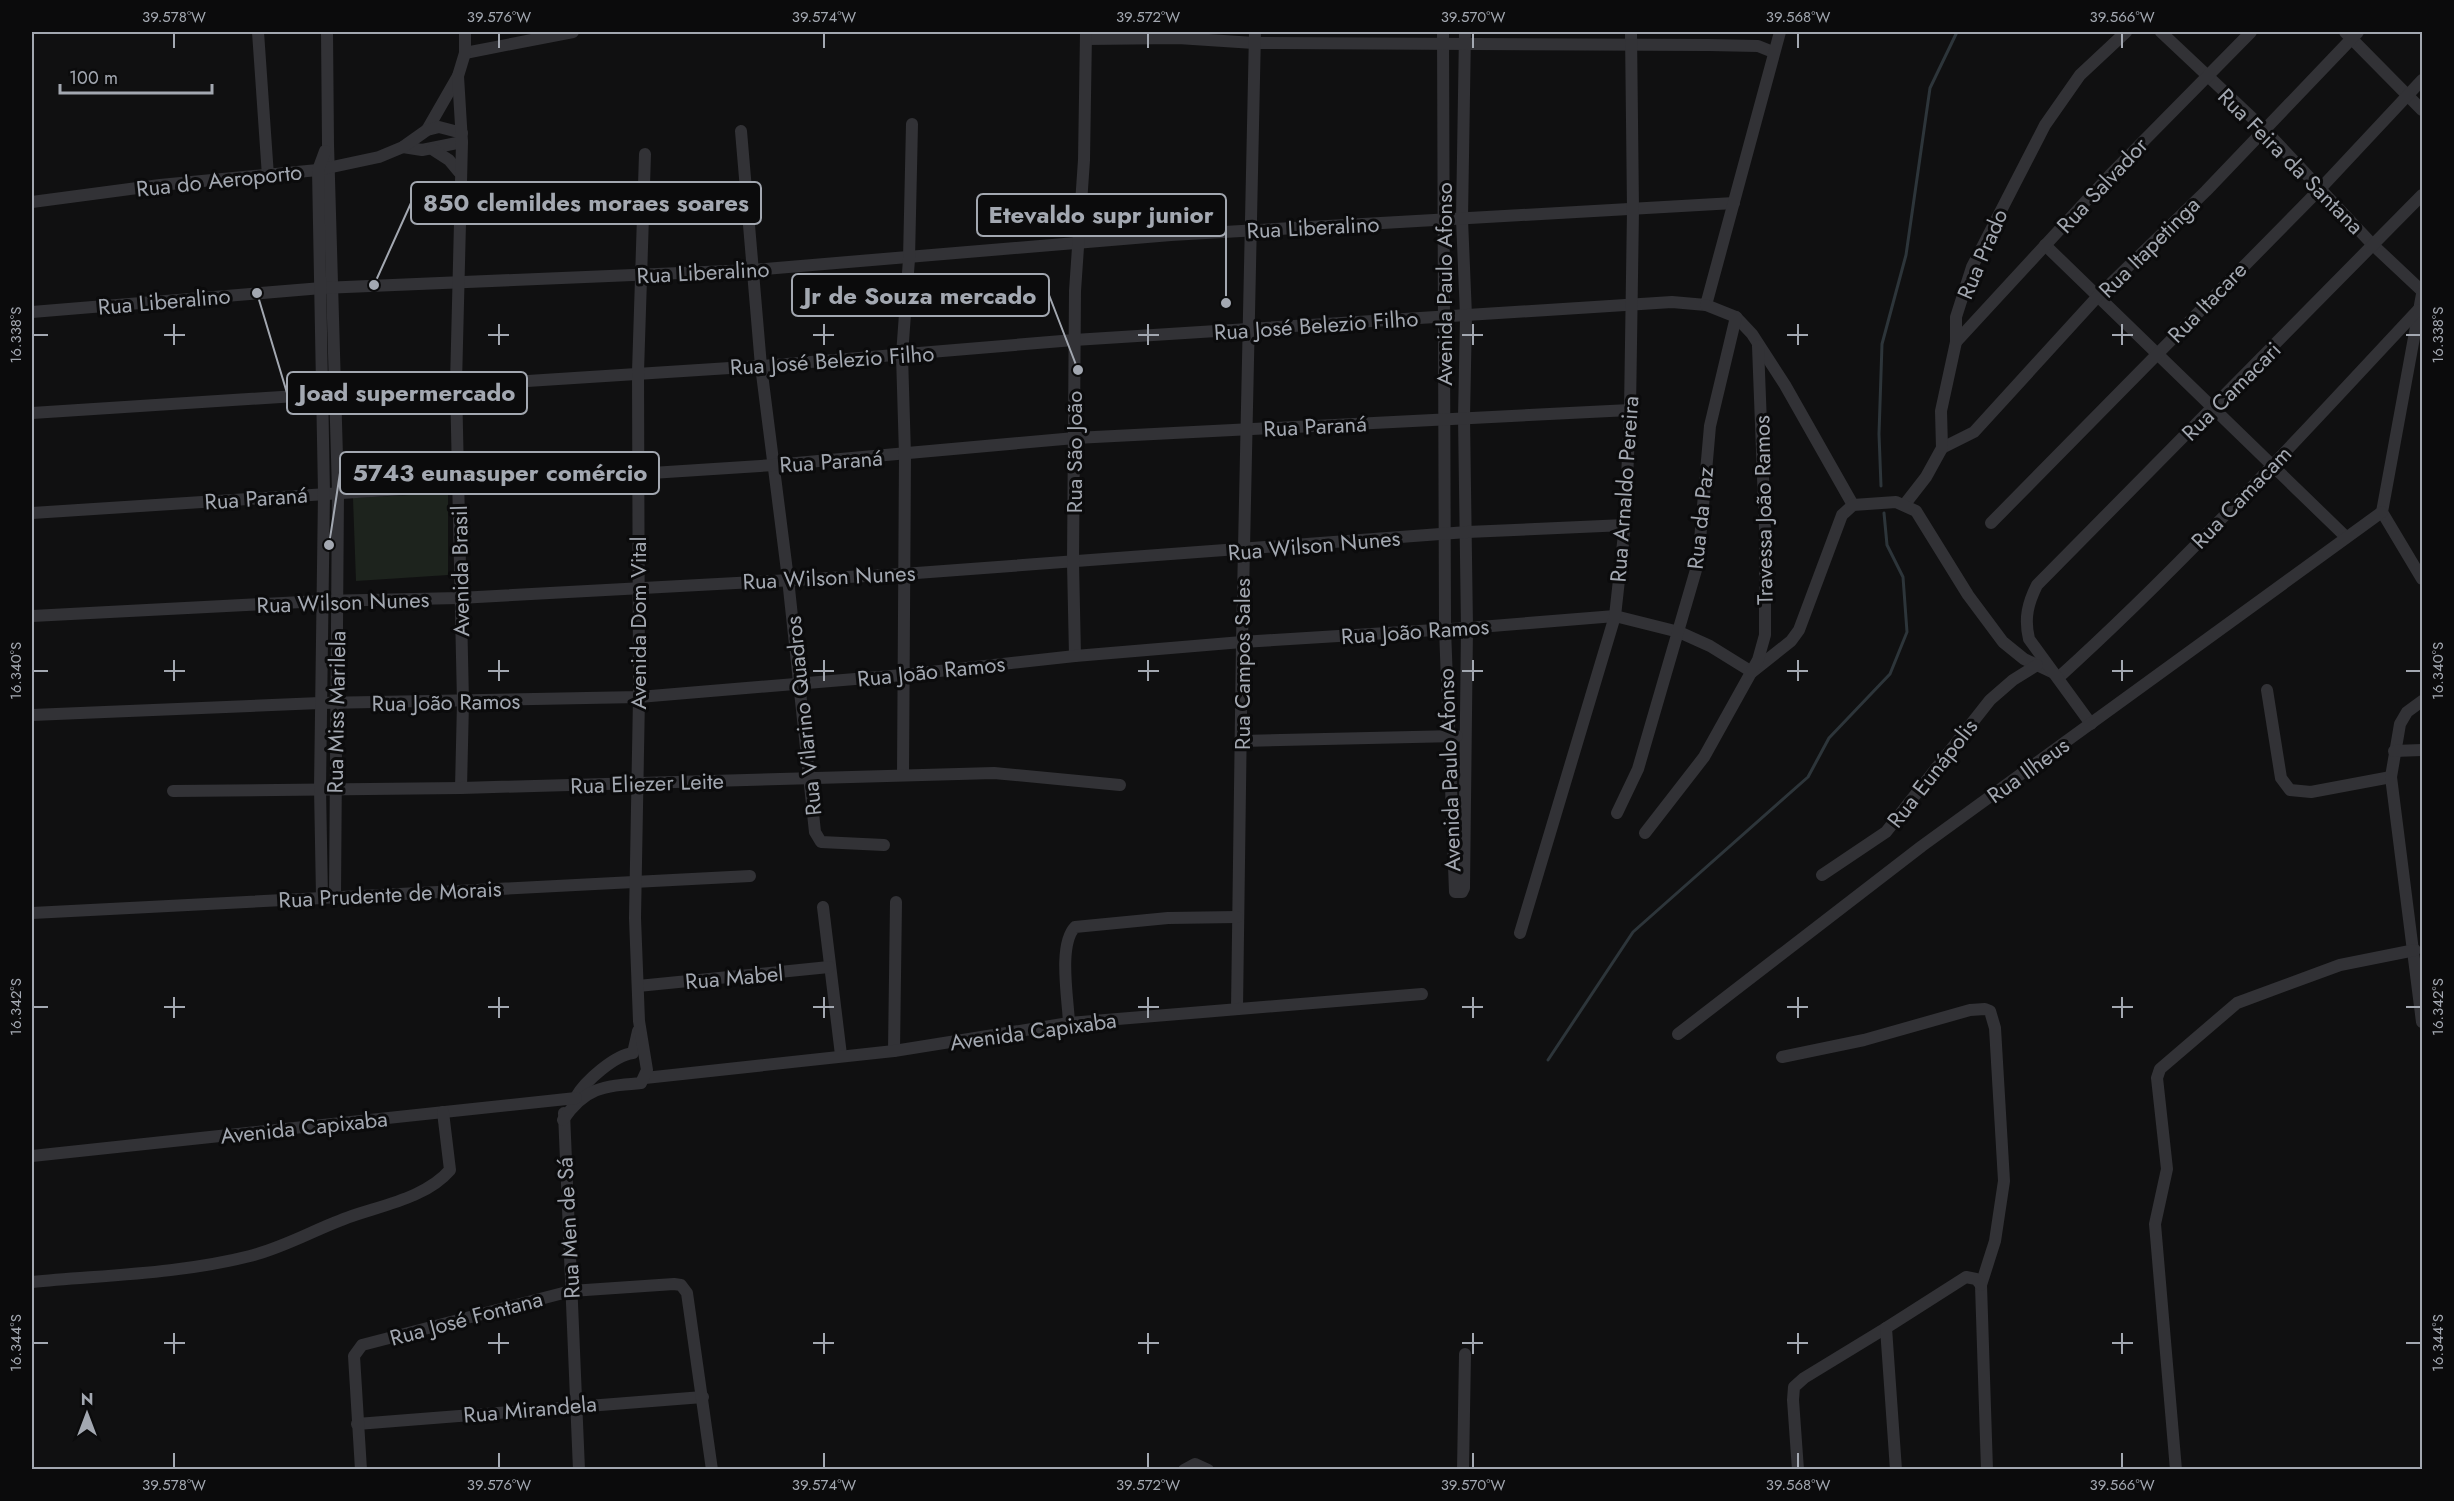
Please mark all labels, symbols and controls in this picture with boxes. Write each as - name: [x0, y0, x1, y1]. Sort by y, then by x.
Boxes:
- text: 39.578°W: [142, 6, 206, 28]
- text: 39.576°W: [467, 6, 531, 28]
- text: 39.574°W: [792, 6, 856, 28]
- text: 39.572°W: [1116, 6, 1180, 28]
- text: 39.570°W: [1441, 6, 1505, 28]
- text: 39.568°W: [1766, 6, 1830, 28]
- text: 39.566°W: [2089, 6, 2155, 28]
- scale bar: [60, 57, 212, 95]
- text: 100 m: [69, 65, 118, 91]
- street label: Rua Feira da Santana: [2211, 81, 2371, 241]
- street label: Rua Salvador: [2049, 129, 2155, 240]
- street label: Rua do Aeroporto: [134, 155, 304, 205]
- callout: 850 clemildes moraes soares: [411, 182, 761, 224]
- street label: Avenida Paulo Afonso: [1428, 182, 1460, 386]
- text: 850 clemildes moraes soares: [423, 185, 749, 220]
- street label: Rua Itapetinga: [2091, 189, 2207, 305]
- callout: Etevaldo supr junior: [977, 194, 1226, 236]
- text: Etevaldo supr junior: [988, 197, 1214, 232]
- street label: Rua Prado: [1949, 204, 2015, 304]
- street label: Rua Liberalino: [1246, 208, 1380, 246]
- street label: Rua Liberalino: [636, 253, 770, 291]
- street label: Rua Itacare: [2160, 254, 2254, 350]
- callout: Jr de Souza mercado: [792, 274, 1049, 316]
- text: Jr de Souza mercado: [799, 278, 1037, 313]
- street label: Rua Liberalino: [96, 279, 232, 323]
- street label: Rua José Belezio Filho: [1213, 302, 1419, 348]
- text: 16.338°S: [5, 307, 27, 363]
- text: 16.338°S: [2427, 307, 2449, 363]
- street label: Rua Camacari: [2174, 334, 2288, 448]
- street label: Rua José Belezio Filho: [729, 337, 935, 383]
- callout: Joad supermercado: [287, 372, 527, 414]
- text: Joad supermercado: [295, 375, 515, 410]
- street label: Rua São João: [1058, 391, 1090, 513]
- street label: Rua Arnaldo Pereira: [1602, 395, 1646, 583]
- street label: Rua Paraná: [1263, 407, 1367, 445]
- street label: Travessa João Ramos: [1745, 415, 1781, 605]
- street label: Rua Camacam: [2183, 438, 2299, 556]
- street label: Rua Paraná: [778, 441, 884, 481]
- callout: 5743 eunasuper comércio: [340, 452, 659, 494]
- text: 5743 eunasuper comércio: [352, 455, 648, 490]
- street label: Rua da Paz: [1679, 465, 1721, 571]
- street label: Rua Paraná: [203, 478, 309, 518]
- street label: Avenida Brasil: [443, 505, 477, 637]
- street label: Rua Wilson Nunes: [1226, 522, 1402, 568]
- street label: Avenida Dom Vital: [622, 537, 654, 710]
- street label: Rua Wilson Nunes: [742, 556, 916, 598]
- street label: Rua Campos Sales: [1226, 578, 1258, 750]
- street label: Rua Wilson Nunes: [256, 583, 430, 621]
- street label: Rua João Ramos: [1340, 610, 1490, 652]
- street label: Rua Vilarino Quadros: [777, 614, 829, 817]
- street label: Rua Miss Marilela: [319, 630, 353, 794]
- text: 16.340°S: [5, 642, 27, 700]
- text: 16.340°S: [2427, 642, 2449, 700]
- street label: Rua João Ramos: [855, 647, 1007, 695]
- street label: Avenida Paulo Afonso: [1429, 668, 1469, 872]
- street label: Rua João Ramos: [371, 685, 521, 719]
- street label: Rua Eunápolis: [1879, 711, 1985, 835]
- street label: Rua Ilheus: [1980, 729, 2076, 811]
- street label: Rua Eliezer Leite: [570, 764, 724, 802]
- street label: Rua Prudente de Morais: [278, 872, 503, 916]
- street label: Rua Mabel: [684, 957, 784, 997]
- text: 16.342°S: [5, 978, 27, 1036]
- text: 16.342°S: [2427, 978, 2449, 1036]
- street label: Avenida Capixaba: [948, 1003, 1118, 1059]
- street label: Avenida Capixaba: [219, 1102, 389, 1152]
- street label: Rua Men de Sá: [548, 1156, 588, 1300]
- street label: Rua José Fontana: [386, 1282, 546, 1354]
- text: 16.344°S: [5, 1314, 27, 1372]
- text: 16.344°S: [2427, 1314, 2449, 1372]
- north arrow: [57, 1384, 117, 1444]
- street label: Rua Mirandela: [462, 1387, 598, 1431]
- text: N: [81, 1388, 93, 1411]
- text: 39.578°W: [142, 1474, 206, 1496]
- text: 39.576°W: [467, 1474, 531, 1496]
- text: 39.574°W: [792, 1474, 856, 1496]
- text: 39.572°W: [1116, 1474, 1180, 1496]
- text: 39.570°W: [1441, 1474, 1505, 1496]
- text: 39.568°W: [1766, 1474, 1830, 1496]
- text: 39.566°W: [2089, 1474, 2155, 1496]

